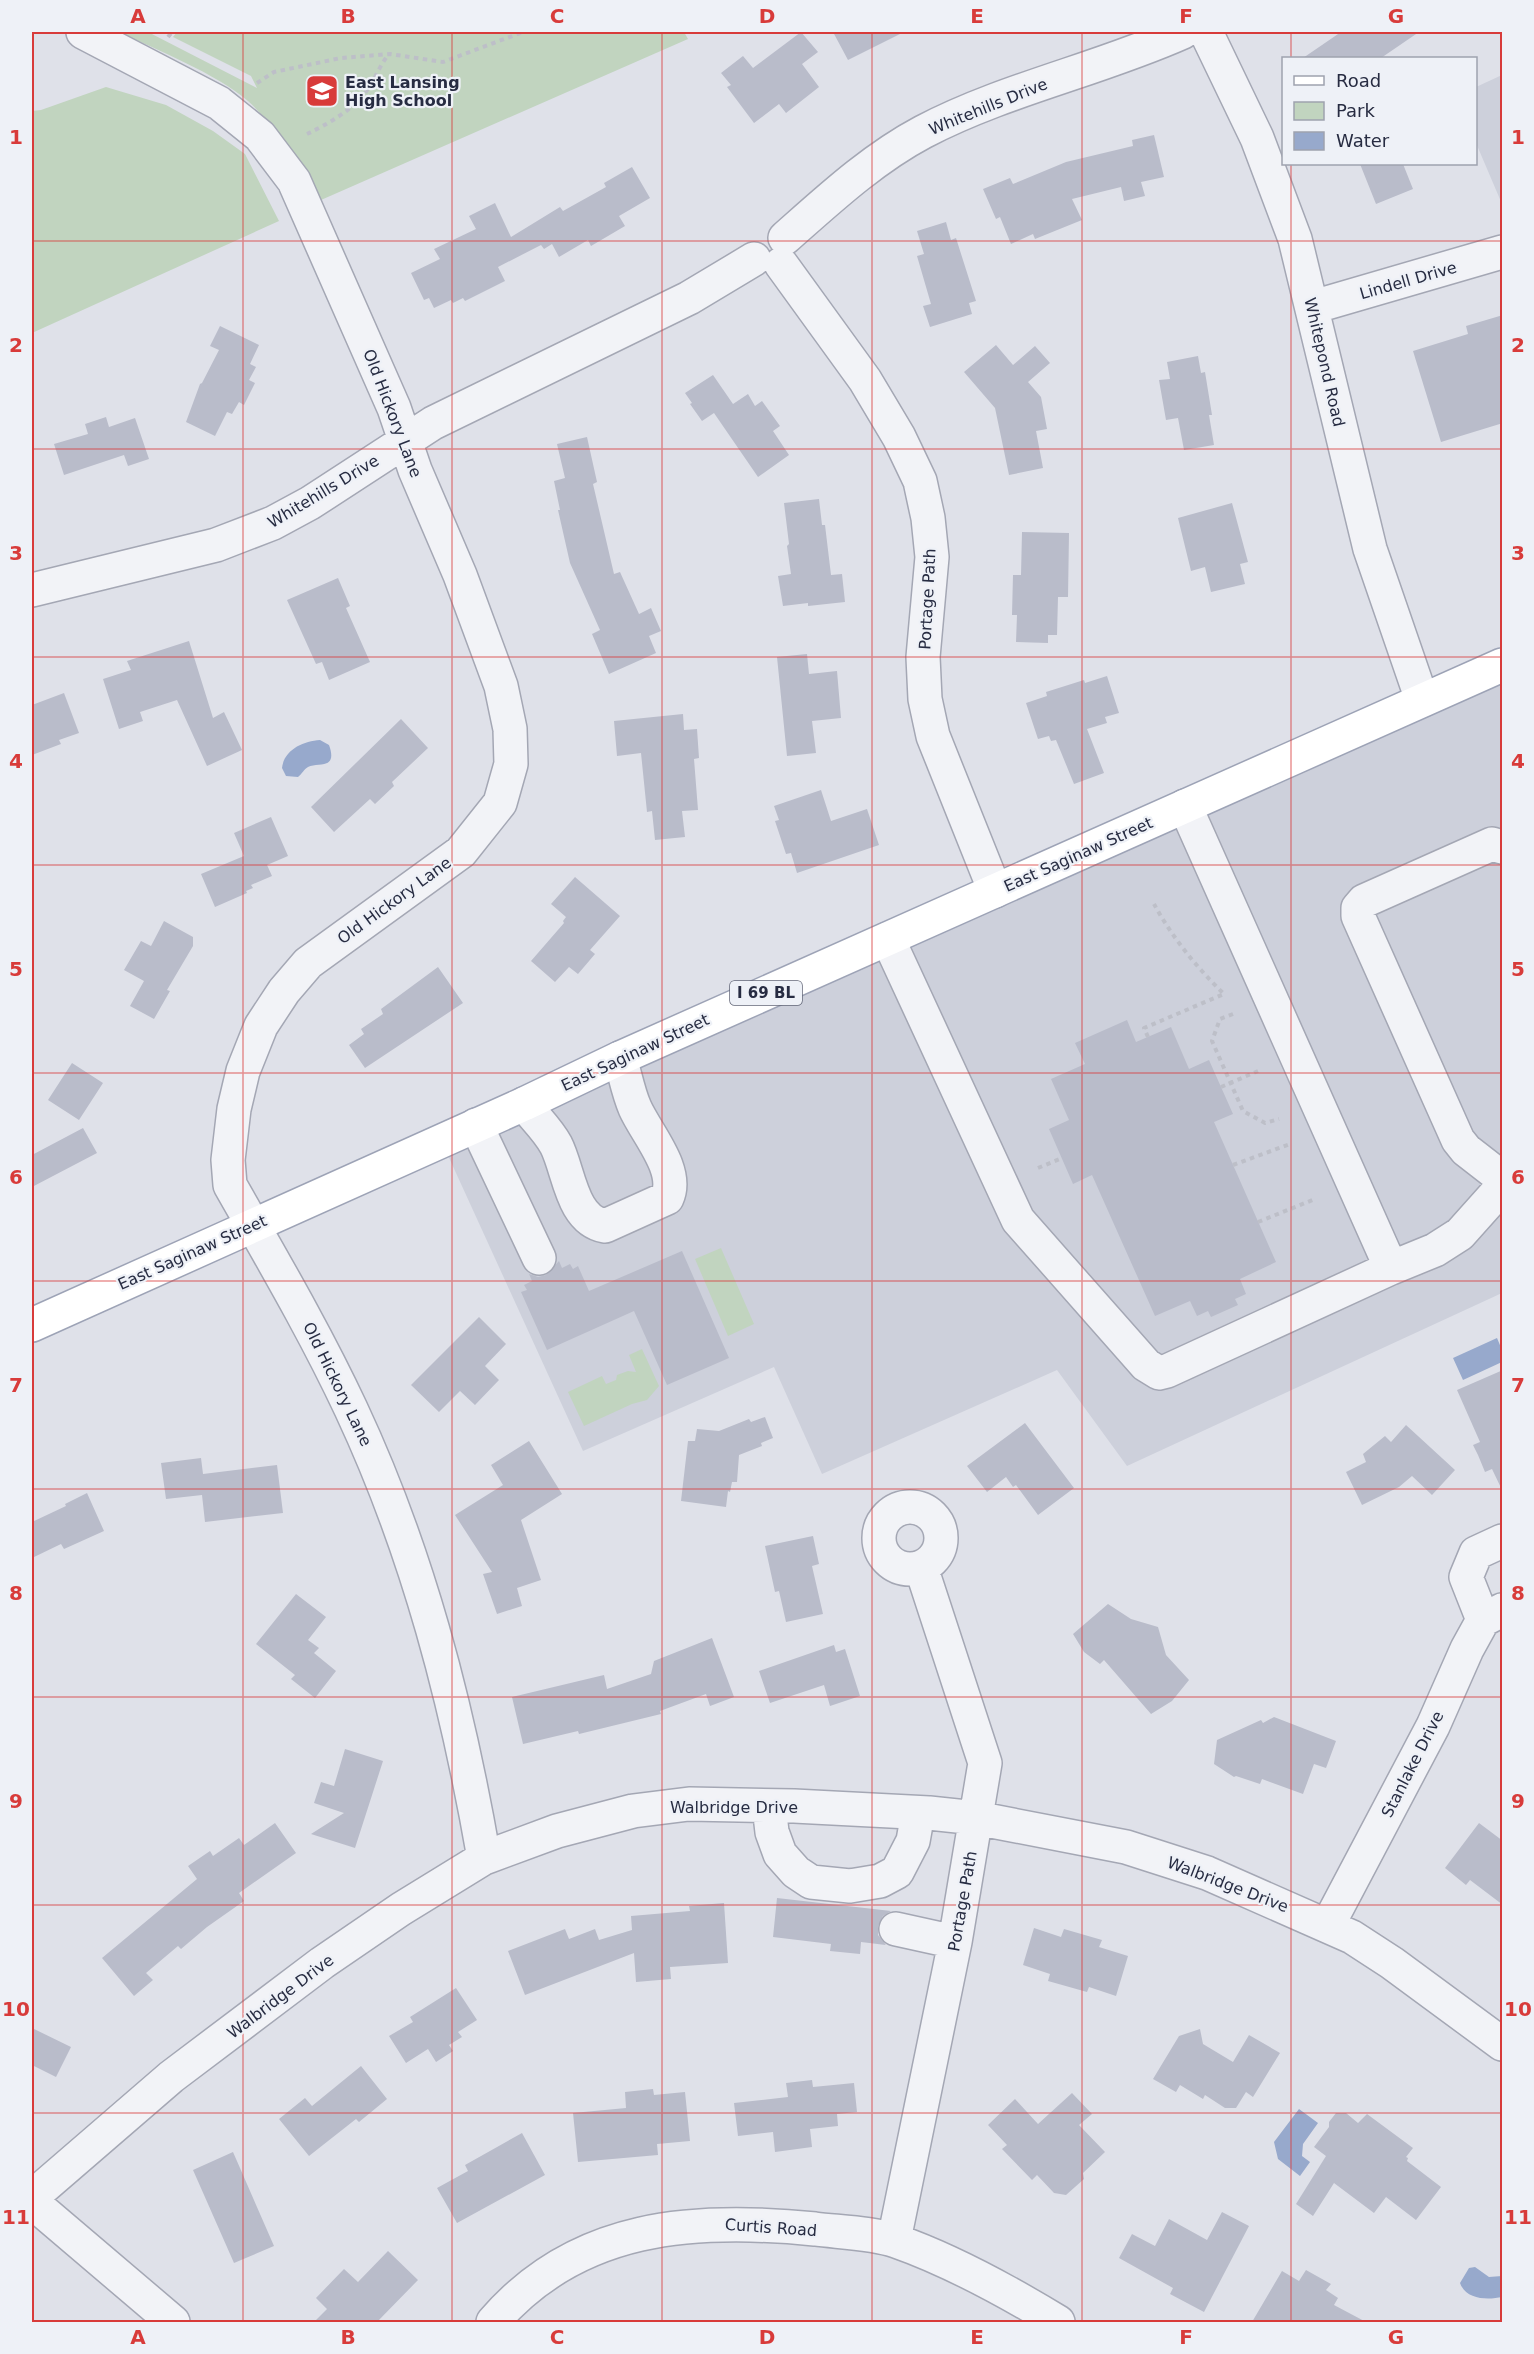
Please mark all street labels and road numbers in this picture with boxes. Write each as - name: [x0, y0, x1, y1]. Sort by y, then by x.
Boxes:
- street label: Whitehills Drive: [926, 74, 1050, 139]
- street label: Lindell Drive: [1357, 258, 1459, 303]
- street label: Whitepond Road: [1300, 296, 1349, 429]
- street label: Old Hickory Lane: [359, 346, 426, 480]
- street label: Whitehills Drive: [264, 451, 382, 532]
- street label: Portage Path: [915, 548, 940, 650]
- street label: East Saginaw Street: [1001, 813, 1156, 896]
- street label: Old Hickory Lane: [334, 853, 455, 948]
- road number: I 69 BL: [730, 981, 802, 1005]
- street label: East Saginaw Street: [558, 1010, 712, 1095]
- street label: East Saginaw Street: [115, 1211, 270, 1294]
- street label: Old Hickory Lane: [299, 1319, 376, 1449]
- street label: Stanlake Drive: [1377, 1708, 1447, 1821]
- street label: Walbridge Drive: [670, 1798, 798, 1817]
- street label: Portage Path: [944, 1849, 981, 1953]
- street label: Walbridge Drive: [1165, 1853, 1291, 1916]
- street label: Walbridge Drive: [223, 1950, 337, 2043]
- street label: Curtis Road: [724, 2215, 818, 2240]

